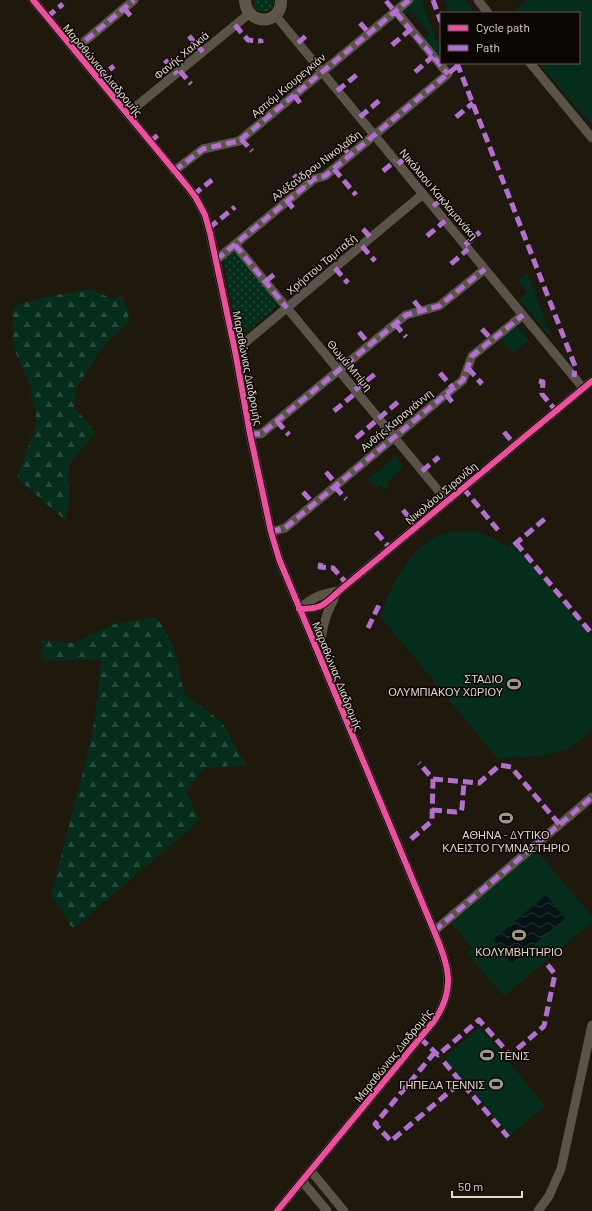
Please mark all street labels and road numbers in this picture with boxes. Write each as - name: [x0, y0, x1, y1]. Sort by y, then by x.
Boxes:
- street label: Μαραθώνιας Διαδρομής: [61, 21, 145, 119]
- street label: Φανής Χαλκιά: [151, 28, 212, 82]
- street label: Αρτιόμ Κιουρεγκιάν: [248, 50, 328, 120]
- street label: Αλέξανδρου Νικολαΐδη: [269, 127, 363, 203]
- street label: Νικόλαου Κακλαμανάκη: [397, 146, 481, 242]
- street label: Χρήστου Ταμπαξή: [283, 231, 359, 297]
- street label: Μαραθώνιας Διαδρομής: [231, 310, 265, 426]
- street label: Θωμά Μπίμη: [325, 337, 375, 393]
- street label: Ανθής Καραγιάννη: [357, 386, 435, 454]
- street label: Νικολάου Σιρανίδη: [402, 459, 480, 527]
- street label: Μαραθώνιας Διαδρομής: [310, 620, 366, 732]
- street label: Μαραθώνιας Διαδρομής: [351, 1006, 435, 1104]

